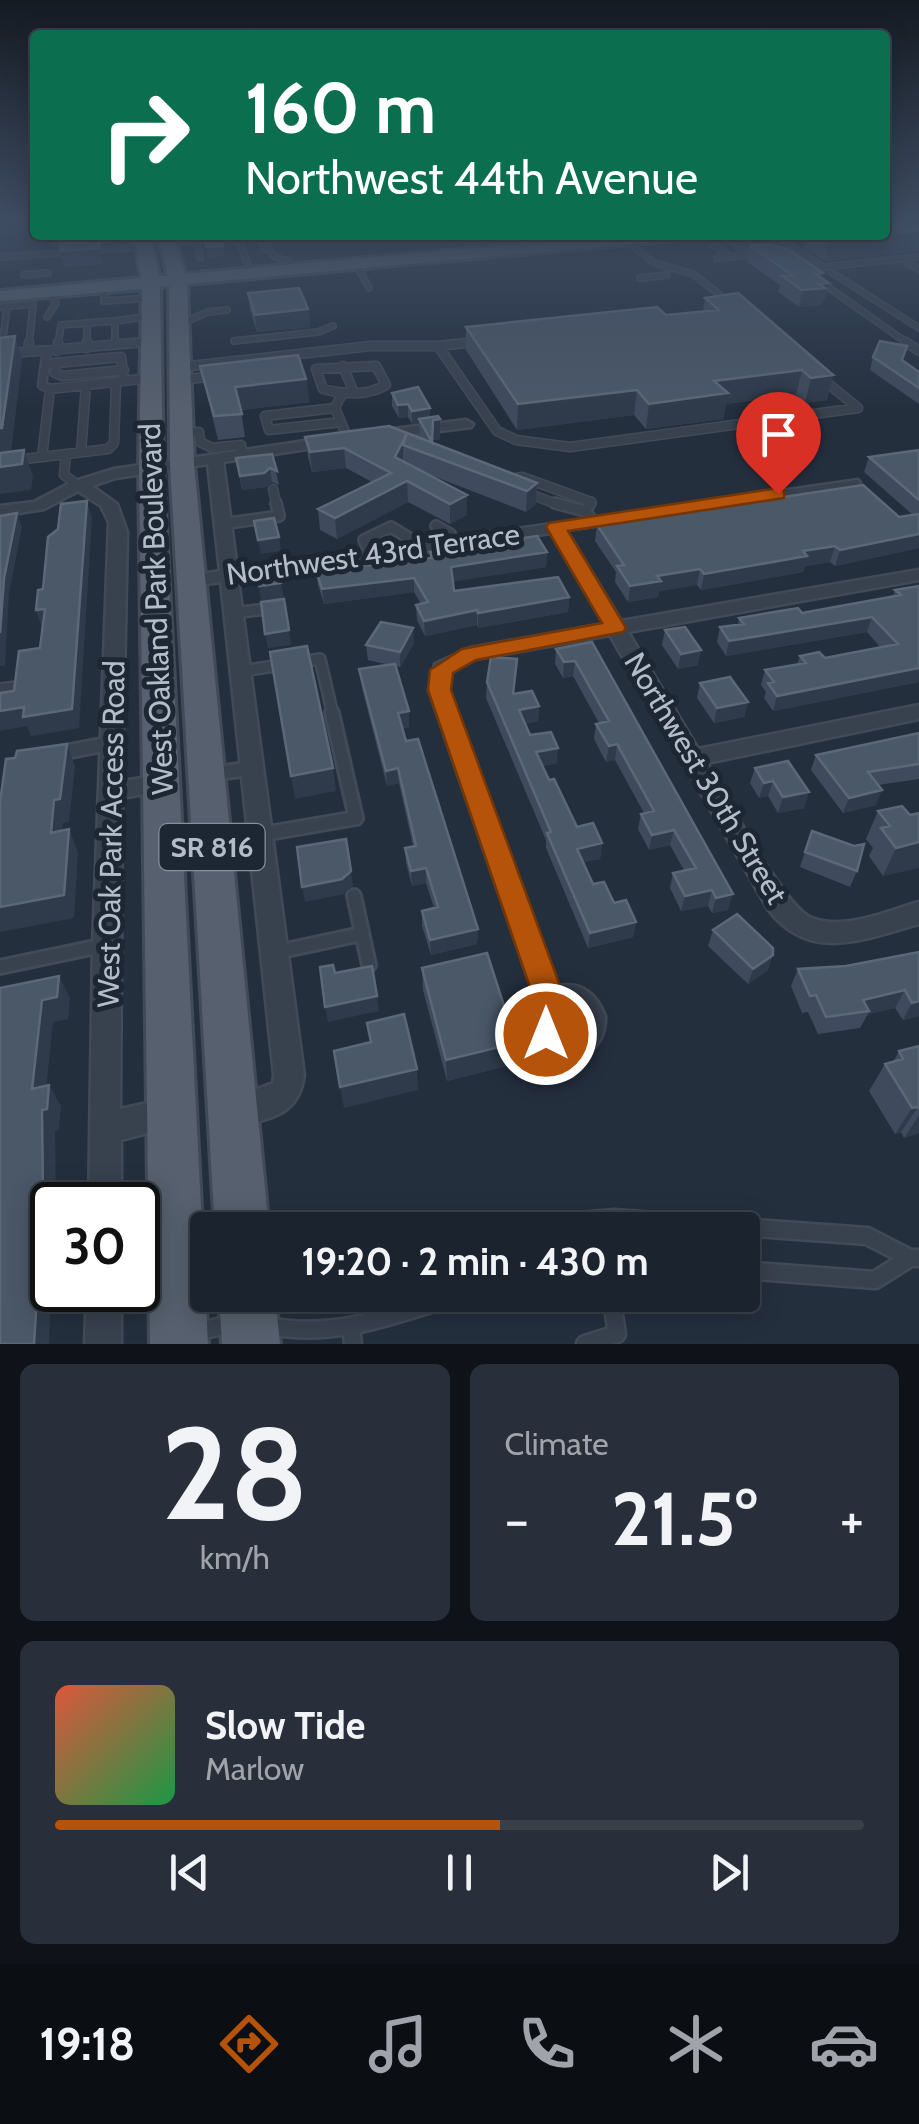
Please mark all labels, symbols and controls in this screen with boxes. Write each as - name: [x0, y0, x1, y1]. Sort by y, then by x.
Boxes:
- text: 160 m: [245, 65, 436, 151]
- icon: right: [80, 70, 210, 200]
- text: Northwest 44th Avenue: [245, 151, 698, 205]
- pin: [736, 392, 821, 495]
- icon: arrive: [751, 407, 806, 462]
- street label: West Oakland Park Boulevard: [131, 422, 181, 796]
- street label: Northwest 43rd Terrace: [224, 515, 522, 593]
- street label: Northwest 30th Street: [616, 646, 796, 910]
- street label: West Oak Park Access Road: [89, 660, 133, 1008]
- road number: SR 816: [160, 824, 264, 870]
- position arrow: [494, 982, 598, 1086]
- speed limit sign: 30: [30, 1182, 160, 1312]
- text: 19:20 · 2 min · 430 m: [302, 1238, 648, 1285]
- text: 28: [161, 1394, 308, 1552]
- text: Climate: [505, 1424, 609, 1463]
- text: 21.5°: [611, 1473, 757, 1564]
- text: −: [505, 1486, 529, 1553]
- text: +: [840, 1486, 864, 1553]
- text: km/h: [200, 1538, 270, 1577]
- text: Slow Tide: [205, 1702, 365, 1749]
- text: Marlow: [205, 1749, 304, 1788]
- icon: previous: [162, 1845, 217, 1900]
- icon: pause: [432, 1845, 487, 1900]
- icon: next: [702, 1845, 757, 1900]
- icon: directions: [214, 2009, 284, 2079]
- icon: music: [363, 2009, 433, 2079]
- icon: phone: [512, 2009, 582, 2079]
- icon: climate: [661, 2009, 731, 2079]
- icon: car: [809, 2009, 879, 2079]
- text: 19:18: [39, 2017, 135, 2071]

